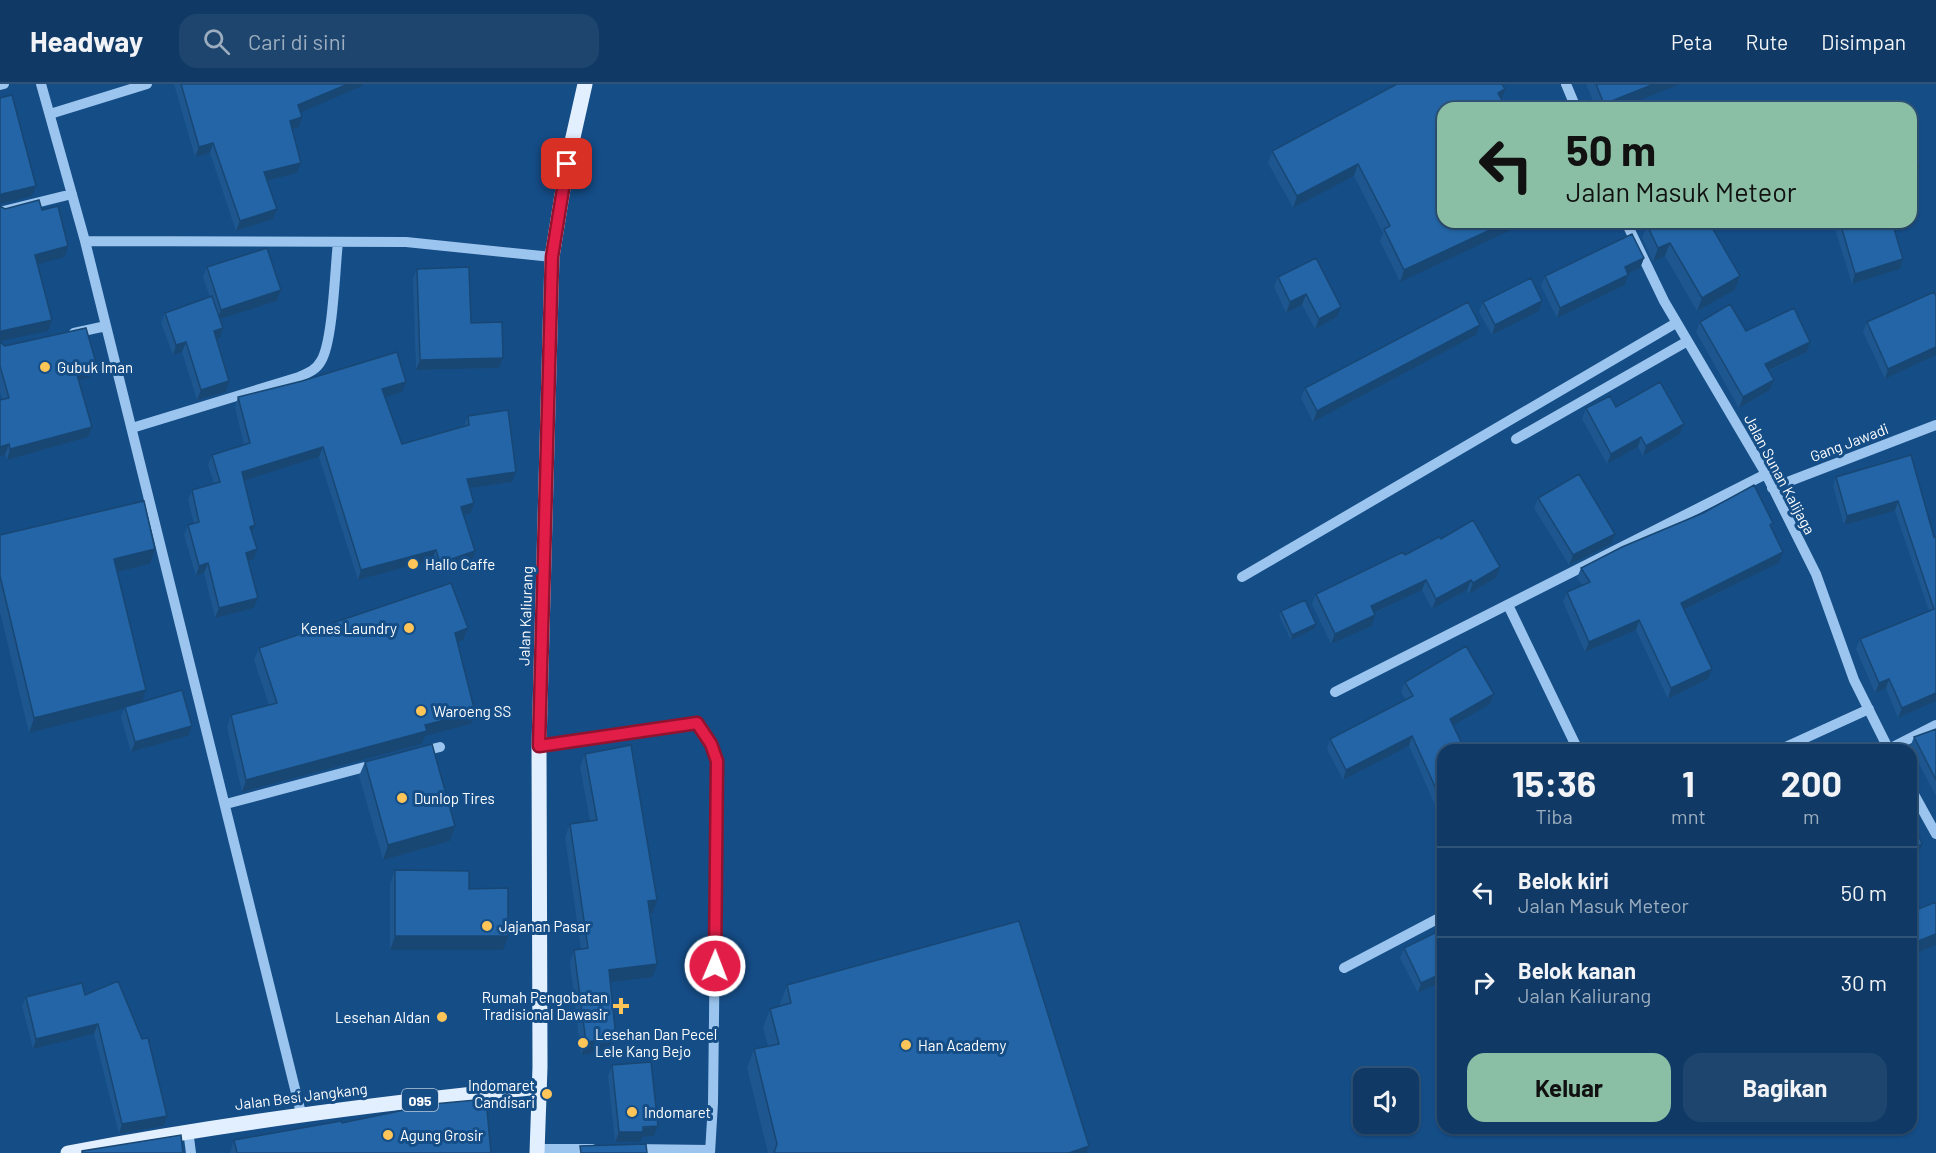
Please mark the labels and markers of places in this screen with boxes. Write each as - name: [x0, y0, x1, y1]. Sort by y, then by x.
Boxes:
- pin: [541, 138, 592, 189]
- place label: Gubuk Iman: [57, 358, 133, 376]
- marker: Gubuk Iman: [38, 360, 52, 374]
- place label: Hallo Caffe: [425, 555, 495, 573]
- marker: Hallo Caffe: [406, 557, 420, 571]
- place label: Kenes Laundry: [301, 619, 397, 637]
- marker: Kenes Laundry: [402, 621, 416, 635]
- place label: Waroeng SS: [433, 702, 511, 720]
- marker: Waroeng SS: [414, 704, 428, 718]
- place label: Dunlop Tires: [414, 789, 495, 807]
- marker: Dunlop Tires: [395, 791, 409, 805]
- place label: Jajanan Pasar: [499, 917, 591, 935]
- marker: Jajanan Pasar: [480, 919, 494, 933]
- place label: Rumah Pengobatan Tradisional Dawasir: [482, 988, 609, 1023]
- marker: Rumah Pengobatan Tradisional Dawasir: [612, 997, 630, 1015]
- place label: Lesehan Aldan: [335, 1008, 430, 1026]
- marker: Lesehan Aldan: [435, 1010, 449, 1024]
- place label: Lesehan Dan Pecel Lele Kang Bejo: [595, 1025, 717, 1060]
- marker: Lesehan Dan Pecel Lele Kang Bejo: [576, 1036, 590, 1050]
- place label: Han Academy: [918, 1036, 1006, 1054]
- marker: Han Academy: [899, 1038, 913, 1052]
- place label: Indomaret Candisari: [468, 1076, 535, 1111]
- marker: Indomaret Candisari: [540, 1087, 554, 1101]
- place label: Indomaret: [644, 1103, 711, 1121]
- marker: Indomaret: [625, 1105, 639, 1119]
- place label: Agung Grosir: [400, 1126, 484, 1144]
- marker: Agung Grosir: [381, 1128, 395, 1142]

